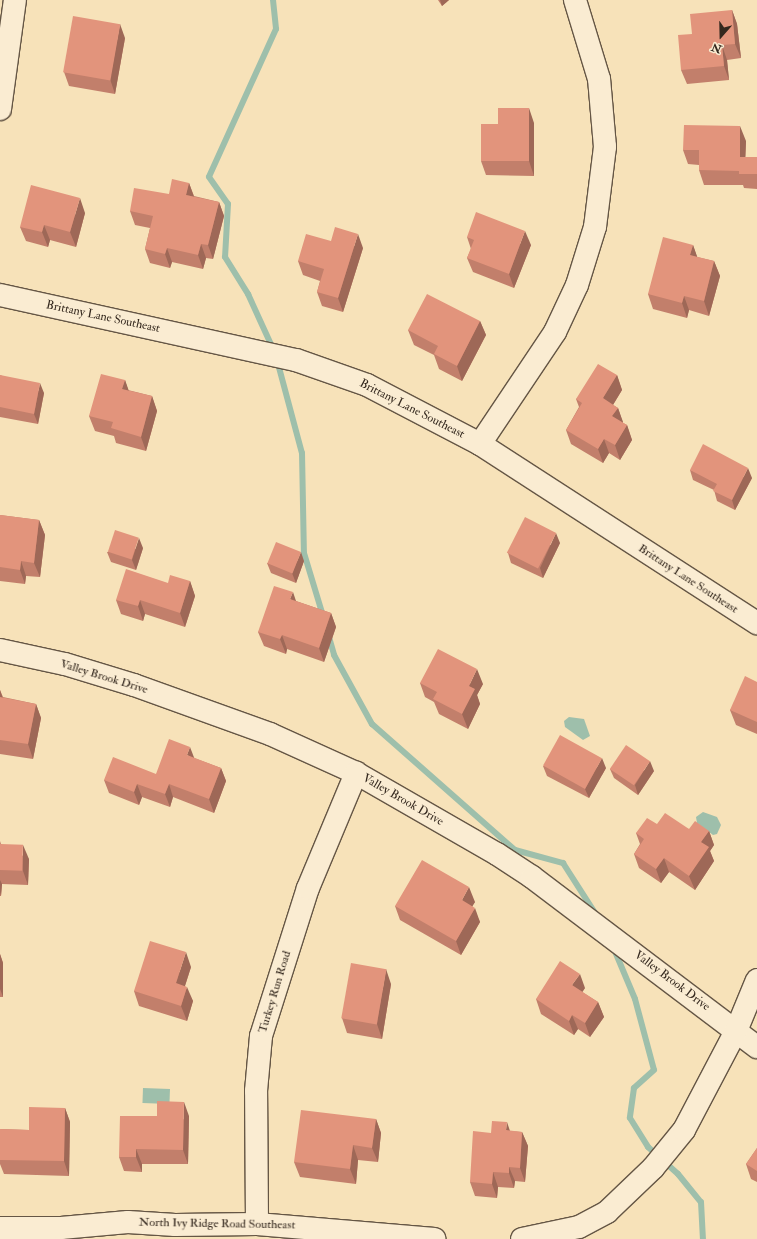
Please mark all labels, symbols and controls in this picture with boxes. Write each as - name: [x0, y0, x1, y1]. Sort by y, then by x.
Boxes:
- north arrow: [701, 16, 741, 56]
- text: N: [710, 40, 724, 56]
- street label: Brittany Lane Southeast: [45, 298, 161, 336]
- street label: Brittany Lane Southeast: [357, 376, 467, 442]
- street label: Brittany Lane Southeast: [635, 541, 741, 617]
- street label: Valley Brook Drive: [58, 657, 150, 697]
- street label: Valley Brook Drive: [360, 771, 446, 829]
- street label: Valley Brook Drive: [631, 948, 713, 1014]
- street label: Turkey Run Road: [256, 949, 294, 1035]
- street label: North Ivy Ridge Road Southeast: [139, 1215, 295, 1233]

